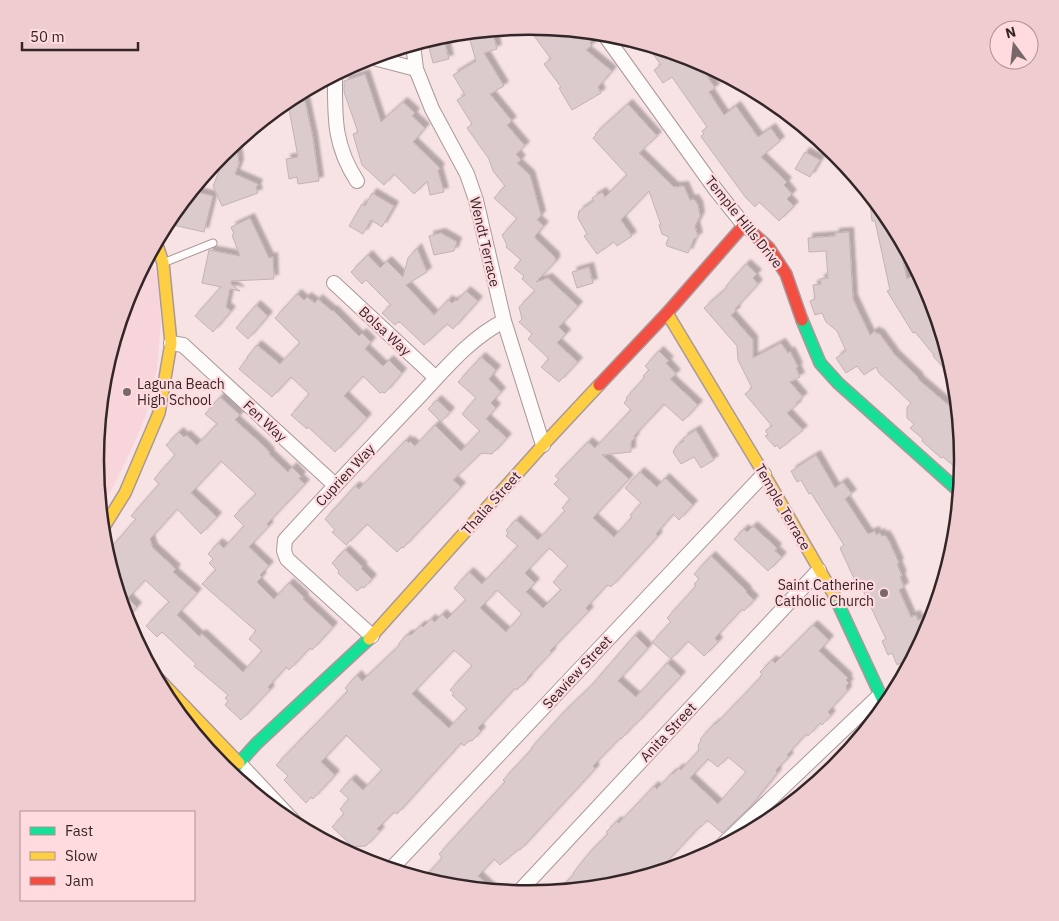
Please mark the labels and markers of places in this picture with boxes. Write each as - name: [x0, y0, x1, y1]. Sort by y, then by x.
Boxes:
- place label: Laguna Beach High School: [137, 375, 225, 409]
- marker: Laguna Beach High School: [121, 386, 133, 398]
- place label: Saint Catherine Catholic Church: [775, 576, 874, 610]
- marker: Saint Catherine Catholic Church: [878, 587, 890, 599]

